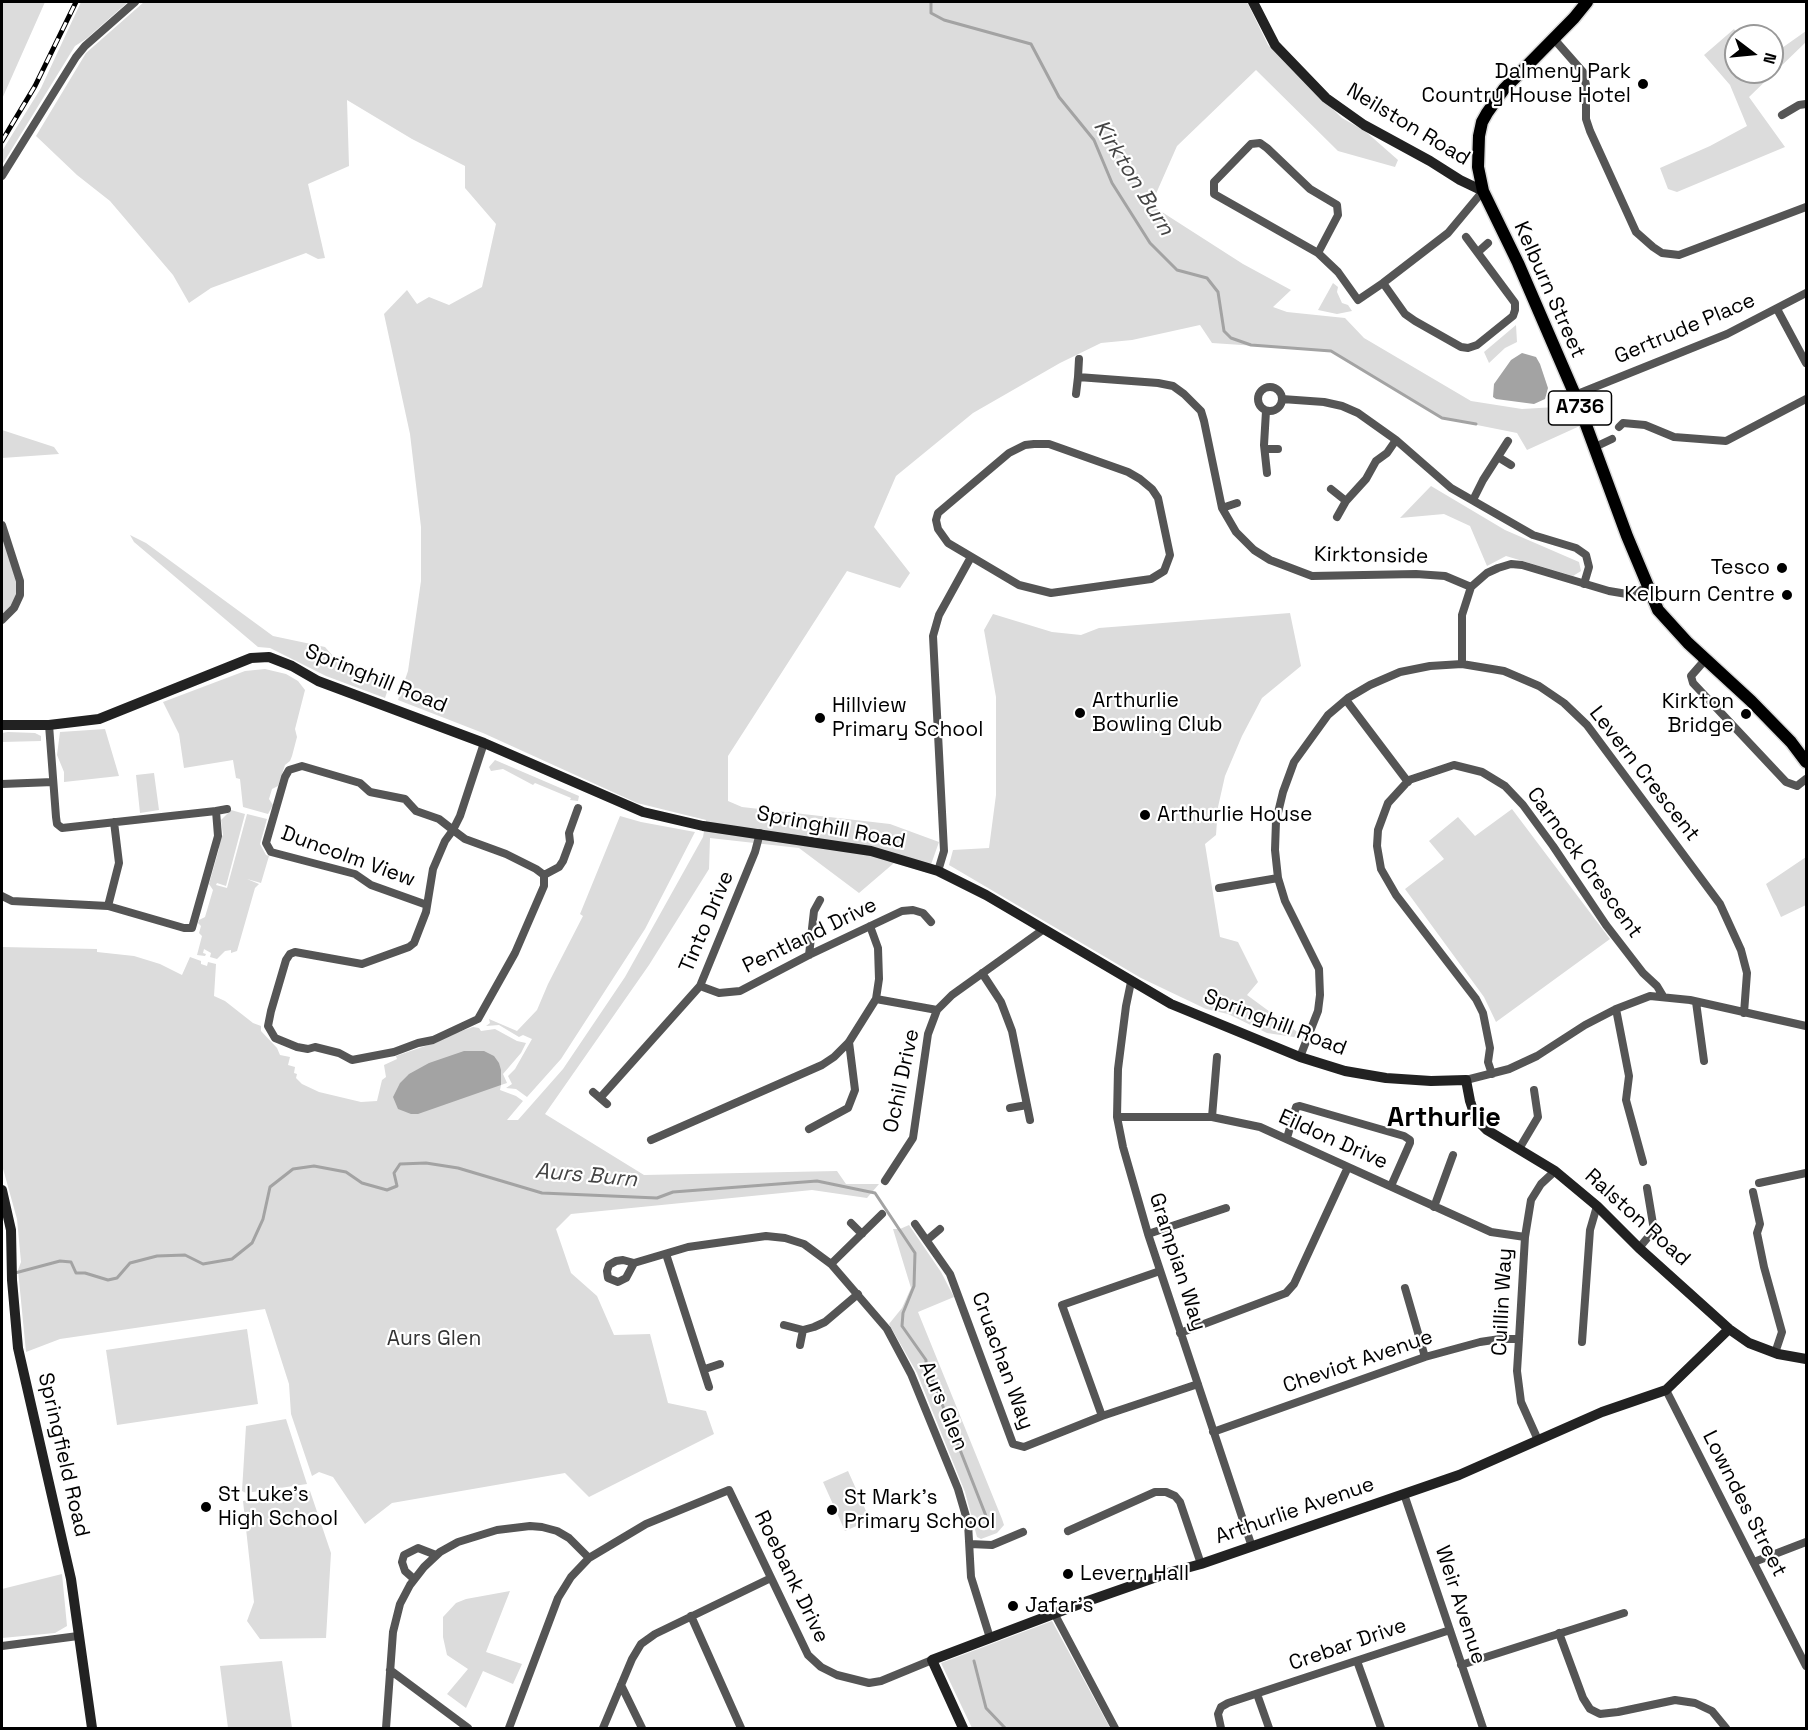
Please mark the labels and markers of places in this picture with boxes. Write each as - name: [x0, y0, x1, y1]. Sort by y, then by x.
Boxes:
- place label: Dalmeny Park Country House Hotel: [1422, 59, 1631, 109]
- marker: Dalmeny Park Country House Hotel: [1636, 77, 1650, 91]
- place label: Tesco: [1711, 555, 1770, 581]
- marker: Tesco: [1775, 561, 1789, 575]
- place label: Kelburn Centre: [1624, 582, 1775, 608]
- marker: Kelburn Centre: [1780, 588, 1794, 602]
- place label: Arthurlie Bowling Club: [1092, 688, 1223, 738]
- place label: Kirkton Bridge: [1662, 689, 1734, 739]
- place label: Hillview Primary School: [832, 693, 983, 743]
- marker: Arthurlie Bowling Club: [1073, 706, 1087, 720]
- marker: Kirkton Bridge: [1739, 707, 1753, 721]
- marker: Hillview Primary School: [813, 711, 827, 725]
- place label: Arthurlie House: [1157, 802, 1313, 828]
- marker: Arthurlie House: [1138, 808, 1152, 822]
- place label: St Luke's High School: [218, 1482, 338, 1532]
- place label: St Mark's Primary School: [844, 1485, 995, 1535]
- marker: St Luke's High School: [199, 1500, 213, 1514]
- marker: St Mark's Primary School: [825, 1503, 839, 1517]
- place label: Levern Hall: [1080, 1561, 1189, 1587]
- marker: Levern Hall: [1061, 1567, 1075, 1581]
- place label: Jafar's: [1025, 1593, 1094, 1619]
- marker: Jafar's: [1006, 1599, 1020, 1613]

